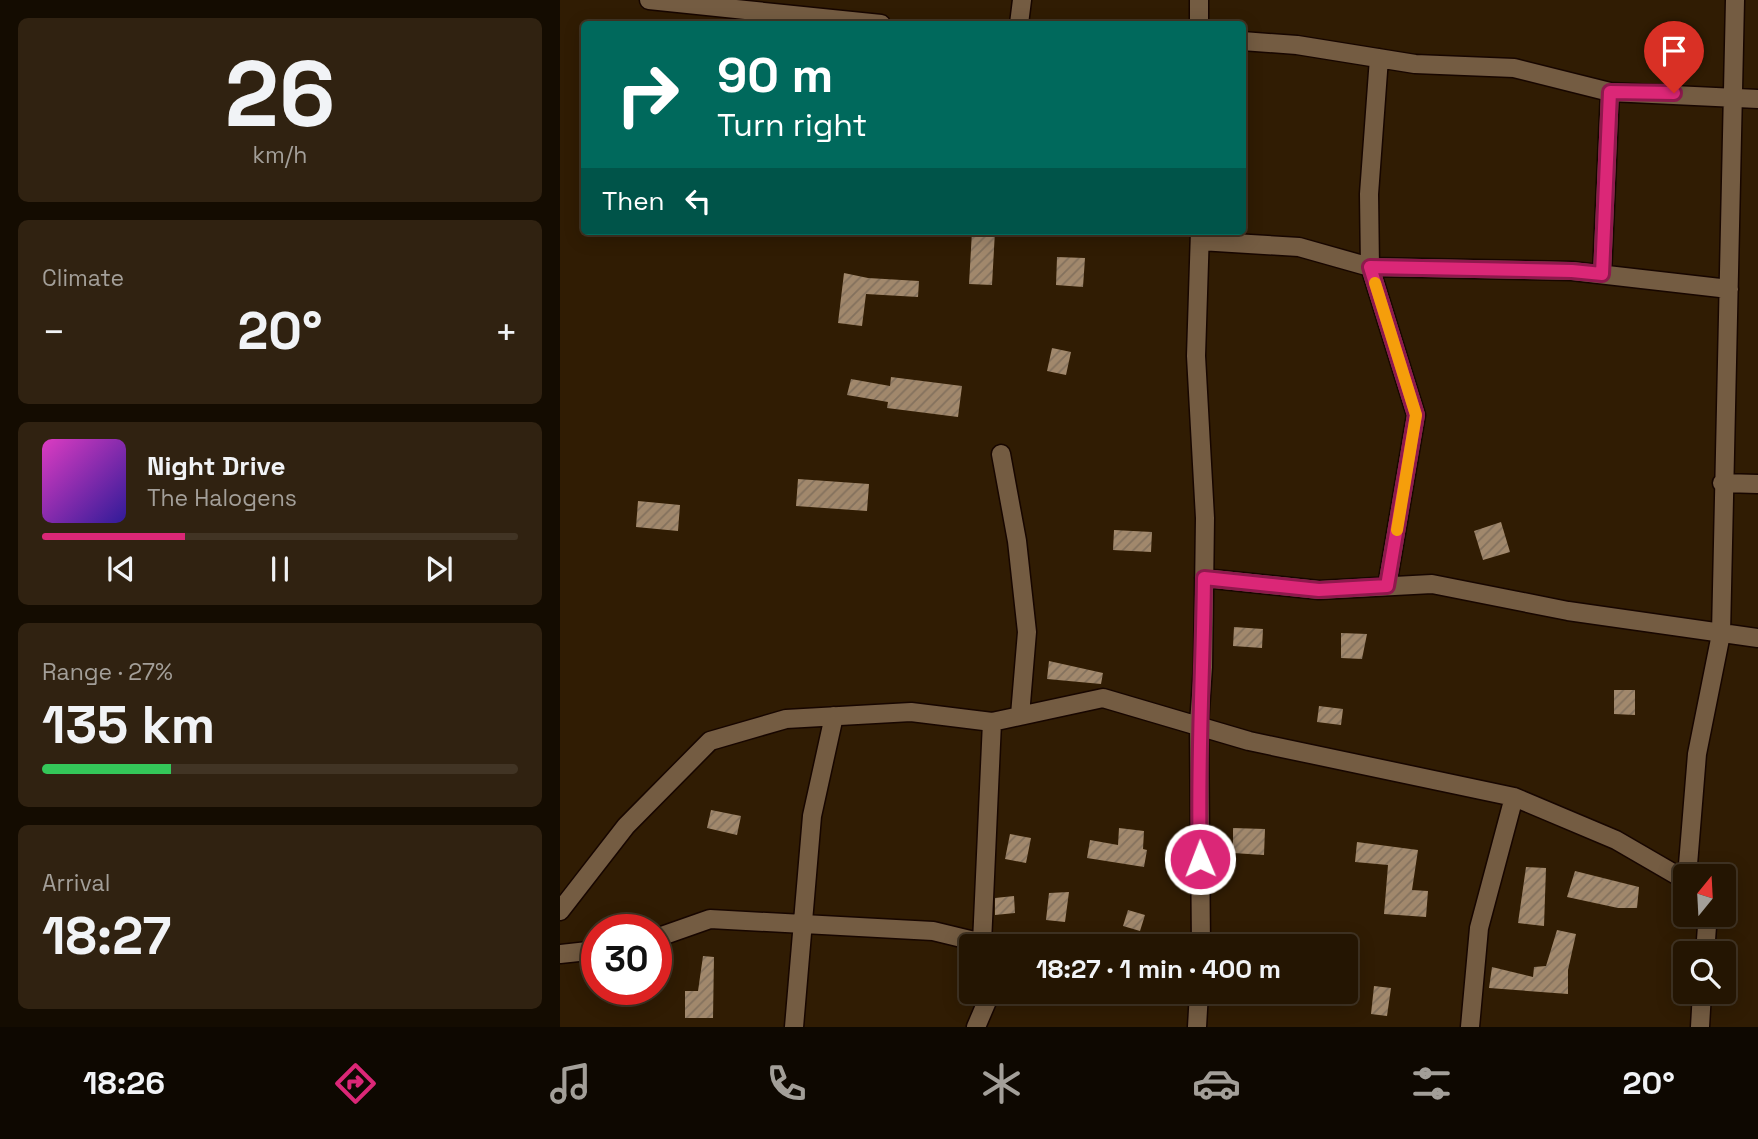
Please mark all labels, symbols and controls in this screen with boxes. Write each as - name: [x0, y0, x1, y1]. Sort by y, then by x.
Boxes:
- pin: [1644, 21, 1704, 93]
- icon: arrive: [1655, 32, 1693, 70]
- text: 26: [225, 36, 335, 153]
- text: 90 m: [717, 44, 833, 106]
- icon: right: [602, 49, 693, 140]
- text: Turn right: [717, 105, 867, 145]
- text: km/h: [253, 140, 307, 170]
- icon: left: [679, 182, 717, 220]
- text: Then: [602, 184, 665, 218]
- text: Climate: [42, 263, 124, 293]
- text: 20°: [237, 298, 323, 364]
- text: −: [42, 308, 66, 356]
- text: +: [494, 308, 518, 356]
- text: Night Drive: [147, 449, 285, 483]
- text: The Halogens: [147, 483, 297, 513]
- icon: previous: [102, 550, 140, 588]
- icon: pause: [261, 550, 299, 588]
- icon: next: [420, 550, 458, 588]
- text: Range · 27%: [42, 657, 173, 687]
- text: 135 km: [42, 692, 215, 758]
- position arrow: [1163, 822, 1237, 896]
- north arrow: [1673, 864, 1736, 928]
- map controls: [1673, 864, 1736, 1004]
- text: Arrival: [42, 868, 110, 898]
- text: 18:27: [42, 903, 171, 969]
- speed limit sign: 30: [581, 914, 672, 1005]
- button: search: [1673, 941, 1736, 1004]
- text: 18:27 · 1 min · 400 m: [1036, 952, 1281, 986]
- icon: directions: [331, 1059, 380, 1108]
- icon: music: [546, 1059, 595, 1108]
- icon: phone: [762, 1059, 811, 1108]
- icon: climate: [977, 1059, 1026, 1108]
- icon: car: [1192, 1059, 1241, 1108]
- icon: filters: [1407, 1059, 1456, 1108]
- text: 18:26: [83, 1063, 165, 1103]
- text: 20°: [1623, 1063, 1675, 1103]

